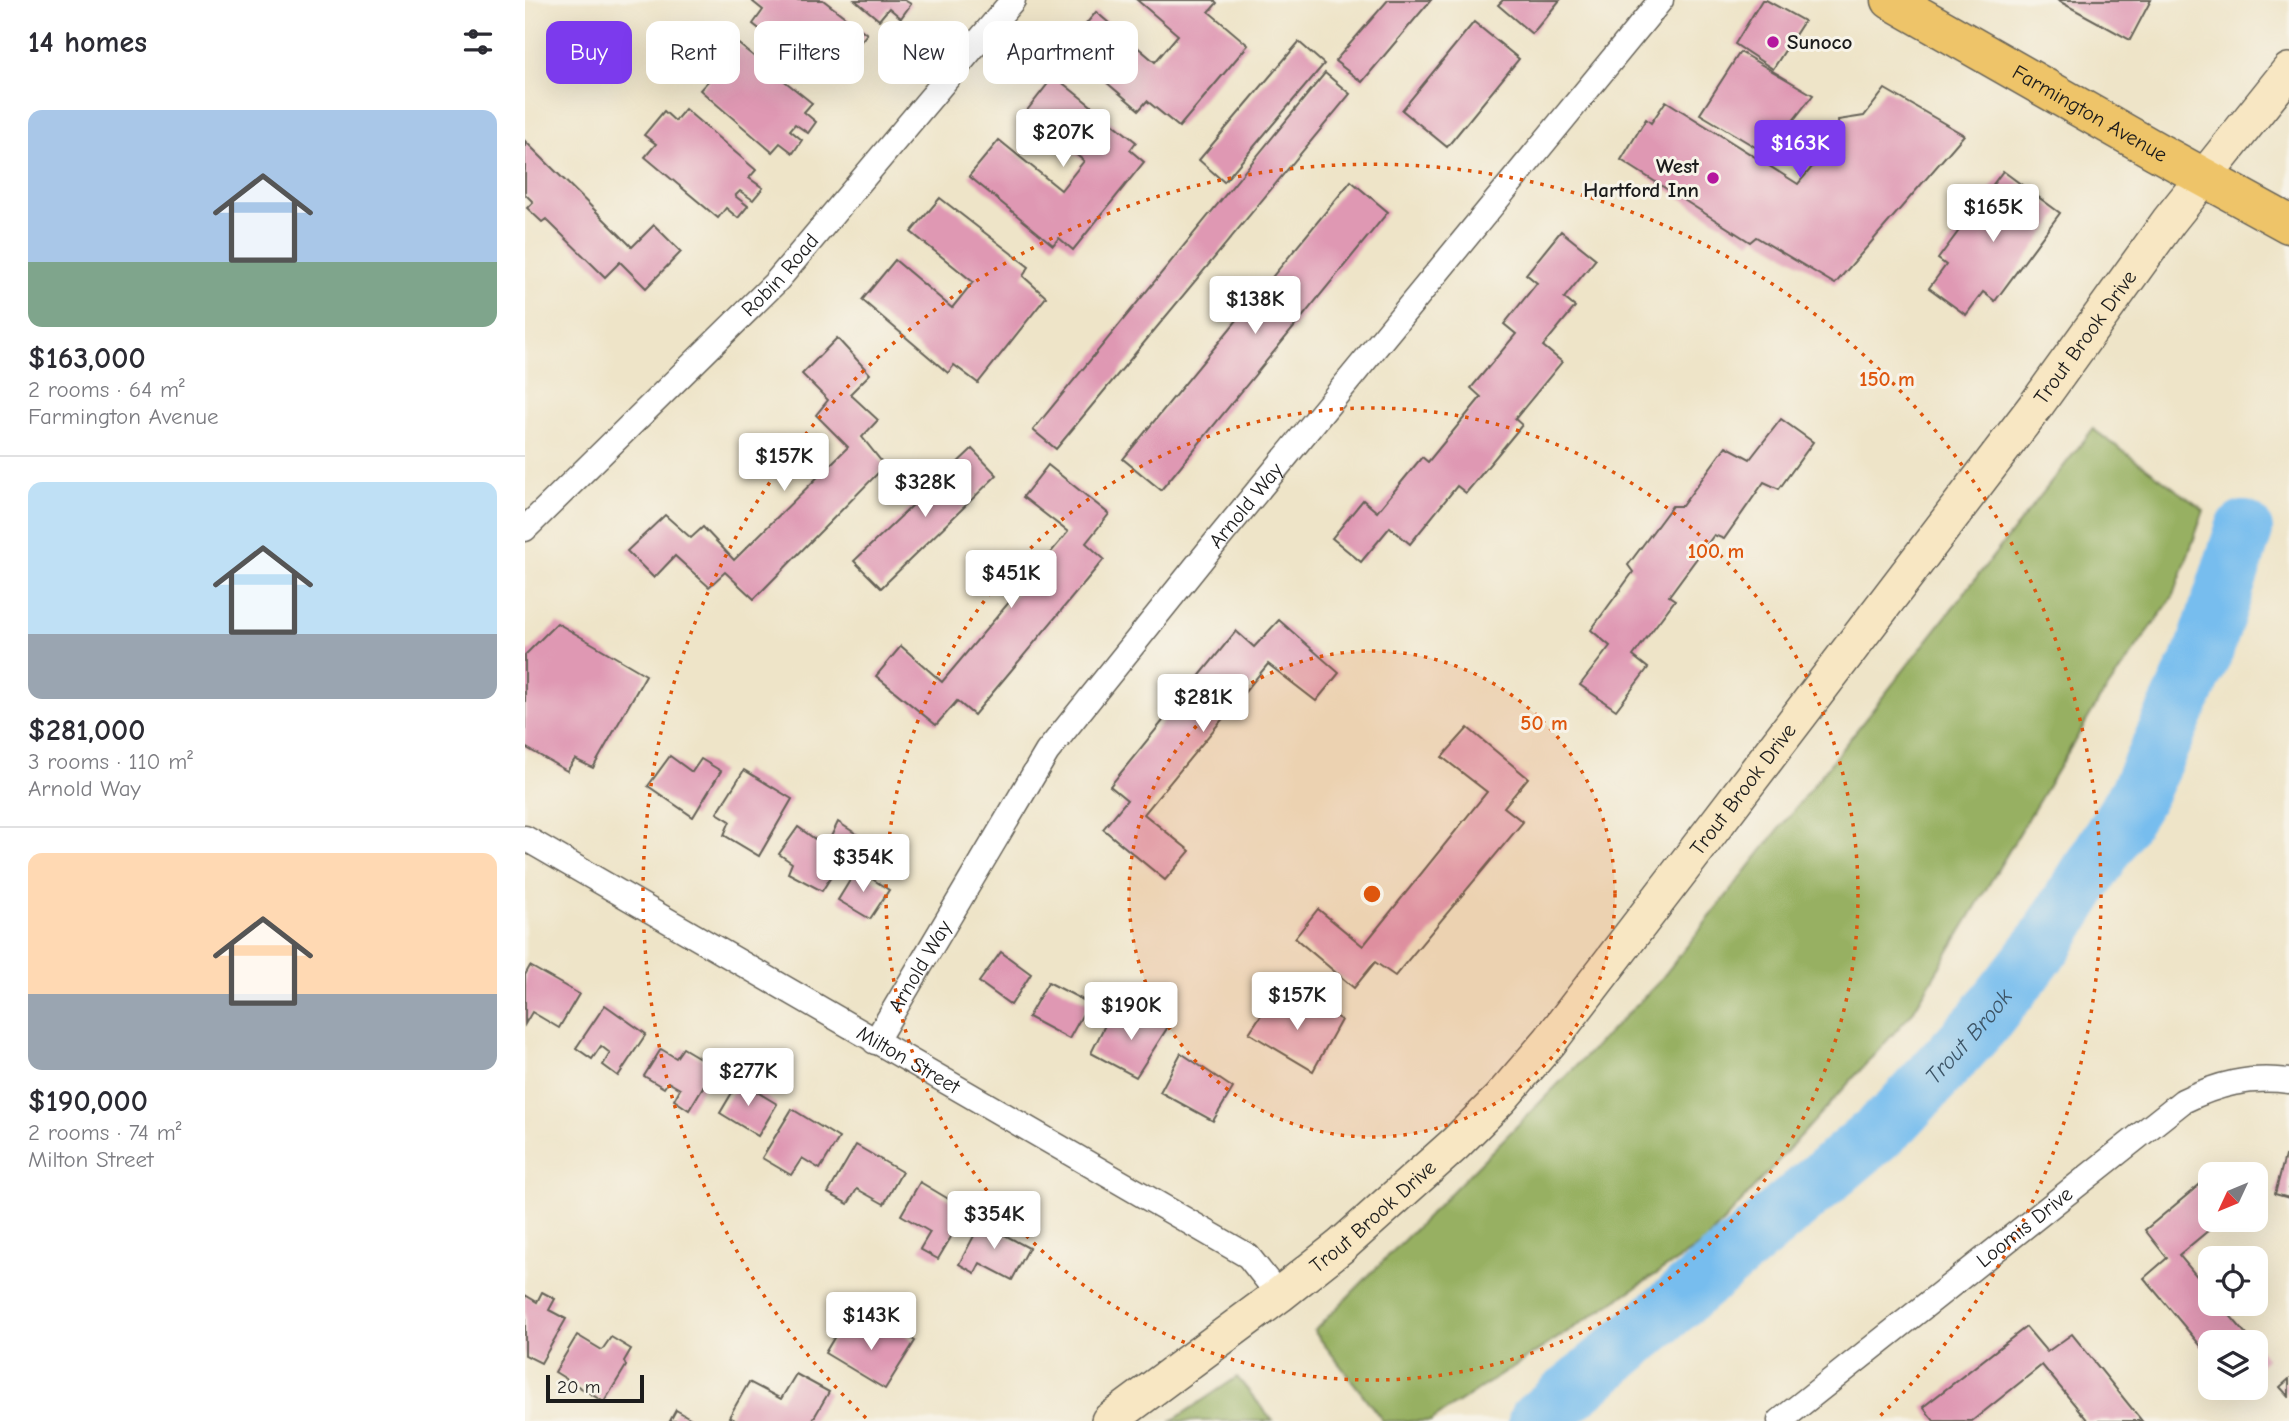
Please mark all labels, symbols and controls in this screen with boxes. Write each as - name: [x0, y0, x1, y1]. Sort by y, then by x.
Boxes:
- chip: Buy: [546, 21, 632, 84]
- chip: Rent: [646, 21, 740, 84]
- chip: Filters: [754, 21, 864, 84]
- chip: New: [878, 21, 969, 84]
- chip: Apartment: [983, 21, 1138, 84]
- icon: filters: [459, 23, 497, 61]
- text: 14 homes: [28, 25, 147, 60]
- place label: Sunoco: [1787, 30, 1852, 54]
- marker: Sunoco: [1765, 34, 1781, 50]
- street label: Farmington Avenue: [2008, 60, 2171, 167]
- pin: $207K: [1014, 110, 1112, 169]
- text: $207K: [1032, 118, 1094, 145]
- pin: $163K: [1751, 120, 1849, 180]
- text: $163K: [1770, 129, 1830, 156]
- place label: West Hartford Inn: [1583, 154, 1700, 202]
- icon: home: [200, 155, 326, 281]
- marker: West Hartford Inn: [1705, 170, 1721, 186]
- pin: $165K: [1944, 184, 2042, 244]
- text: $165K: [1963, 193, 2023, 220]
- street label: Robin Road: [736, 229, 824, 321]
- street label: Trout Brook Drive: [2029, 266, 2142, 409]
- pin: $138K: [1206, 276, 1304, 336]
- text: $138K: [1226, 285, 1284, 312]
- text: $163,000: [28, 341, 146, 376]
- text: 150 m: [1859, 367, 1915, 391]
- text: 2 rooms · 64 m²: [28, 376, 185, 403]
- text: Farmington Avenue: [28, 403, 219, 430]
- pin: $157K: [735, 434, 833, 493]
- text: $157K: [755, 442, 813, 469]
- street label: Arnold Way: [1204, 457, 1288, 553]
- pin: $328K: [876, 460, 974, 519]
- text: $328K: [894, 468, 956, 495]
- icon: home: [200, 527, 326, 653]
- text: 100 m: [1688, 539, 1744, 563]
- pin: $451K: [962, 550, 1060, 610]
- text: $451K: [982, 559, 1040, 586]
- pin: $281K: [1154, 674, 1252, 734]
- text: $281K: [1173, 683, 1233, 710]
- text: 50 m: [1520, 711, 1568, 735]
- text: $281,000: [28, 713, 145, 748]
- street label: Trout Brook Drive: [1685, 719, 1801, 860]
- text: 3 rooms · 110 m²: [28, 748, 193, 775]
- text: Arnold Way: [28, 775, 141, 802]
- pin: $354K: [814, 834, 912, 894]
- text: $354K: [832, 843, 894, 870]
- centre of rings: [1360, 882, 1384, 906]
- icon: home: [200, 898, 326, 1024]
- street label: Arnold Way: [883, 915, 957, 1017]
- pin: $157K: [1248, 972, 1346, 1032]
- text: $157K: [1268, 981, 1326, 1008]
- pin: $190K: [1082, 982, 1180, 1042]
- water label: Trout Brook: [1920, 983, 2018, 1090]
- text: $190K: [1100, 991, 1162, 1018]
- street label: Milton Street: [853, 1021, 965, 1099]
- pin: $277K: [699, 1048, 797, 1108]
- text: $277K: [719, 1057, 777, 1084]
- text: $190,000: [28, 1084, 148, 1119]
- text: 2 rooms · 74 m²: [28, 1119, 181, 1146]
- text: Milton Street: [28, 1146, 154, 1173]
- street label: Trout Brook Drive: [1305, 1155, 1441, 1278]
- north arrow: [2198, 1162, 2268, 1232]
- map controls: [2198, 1162, 2268, 1400]
- street label: Loomis Drive: [1972, 1182, 2077, 1272]
- pin: $354K: [945, 1192, 1043, 1251]
- text: $354K: [963, 1200, 1025, 1227]
- button: locate: [2198, 1246, 2268, 1316]
- pin: $143K: [822, 1292, 920, 1352]
- text: $143K: [842, 1301, 900, 1328]
- button: layers: [2198, 1330, 2268, 1400]
- scale bar: [546, 1372, 644, 1404]
- text: 20 m: [557, 1376, 601, 1398]

